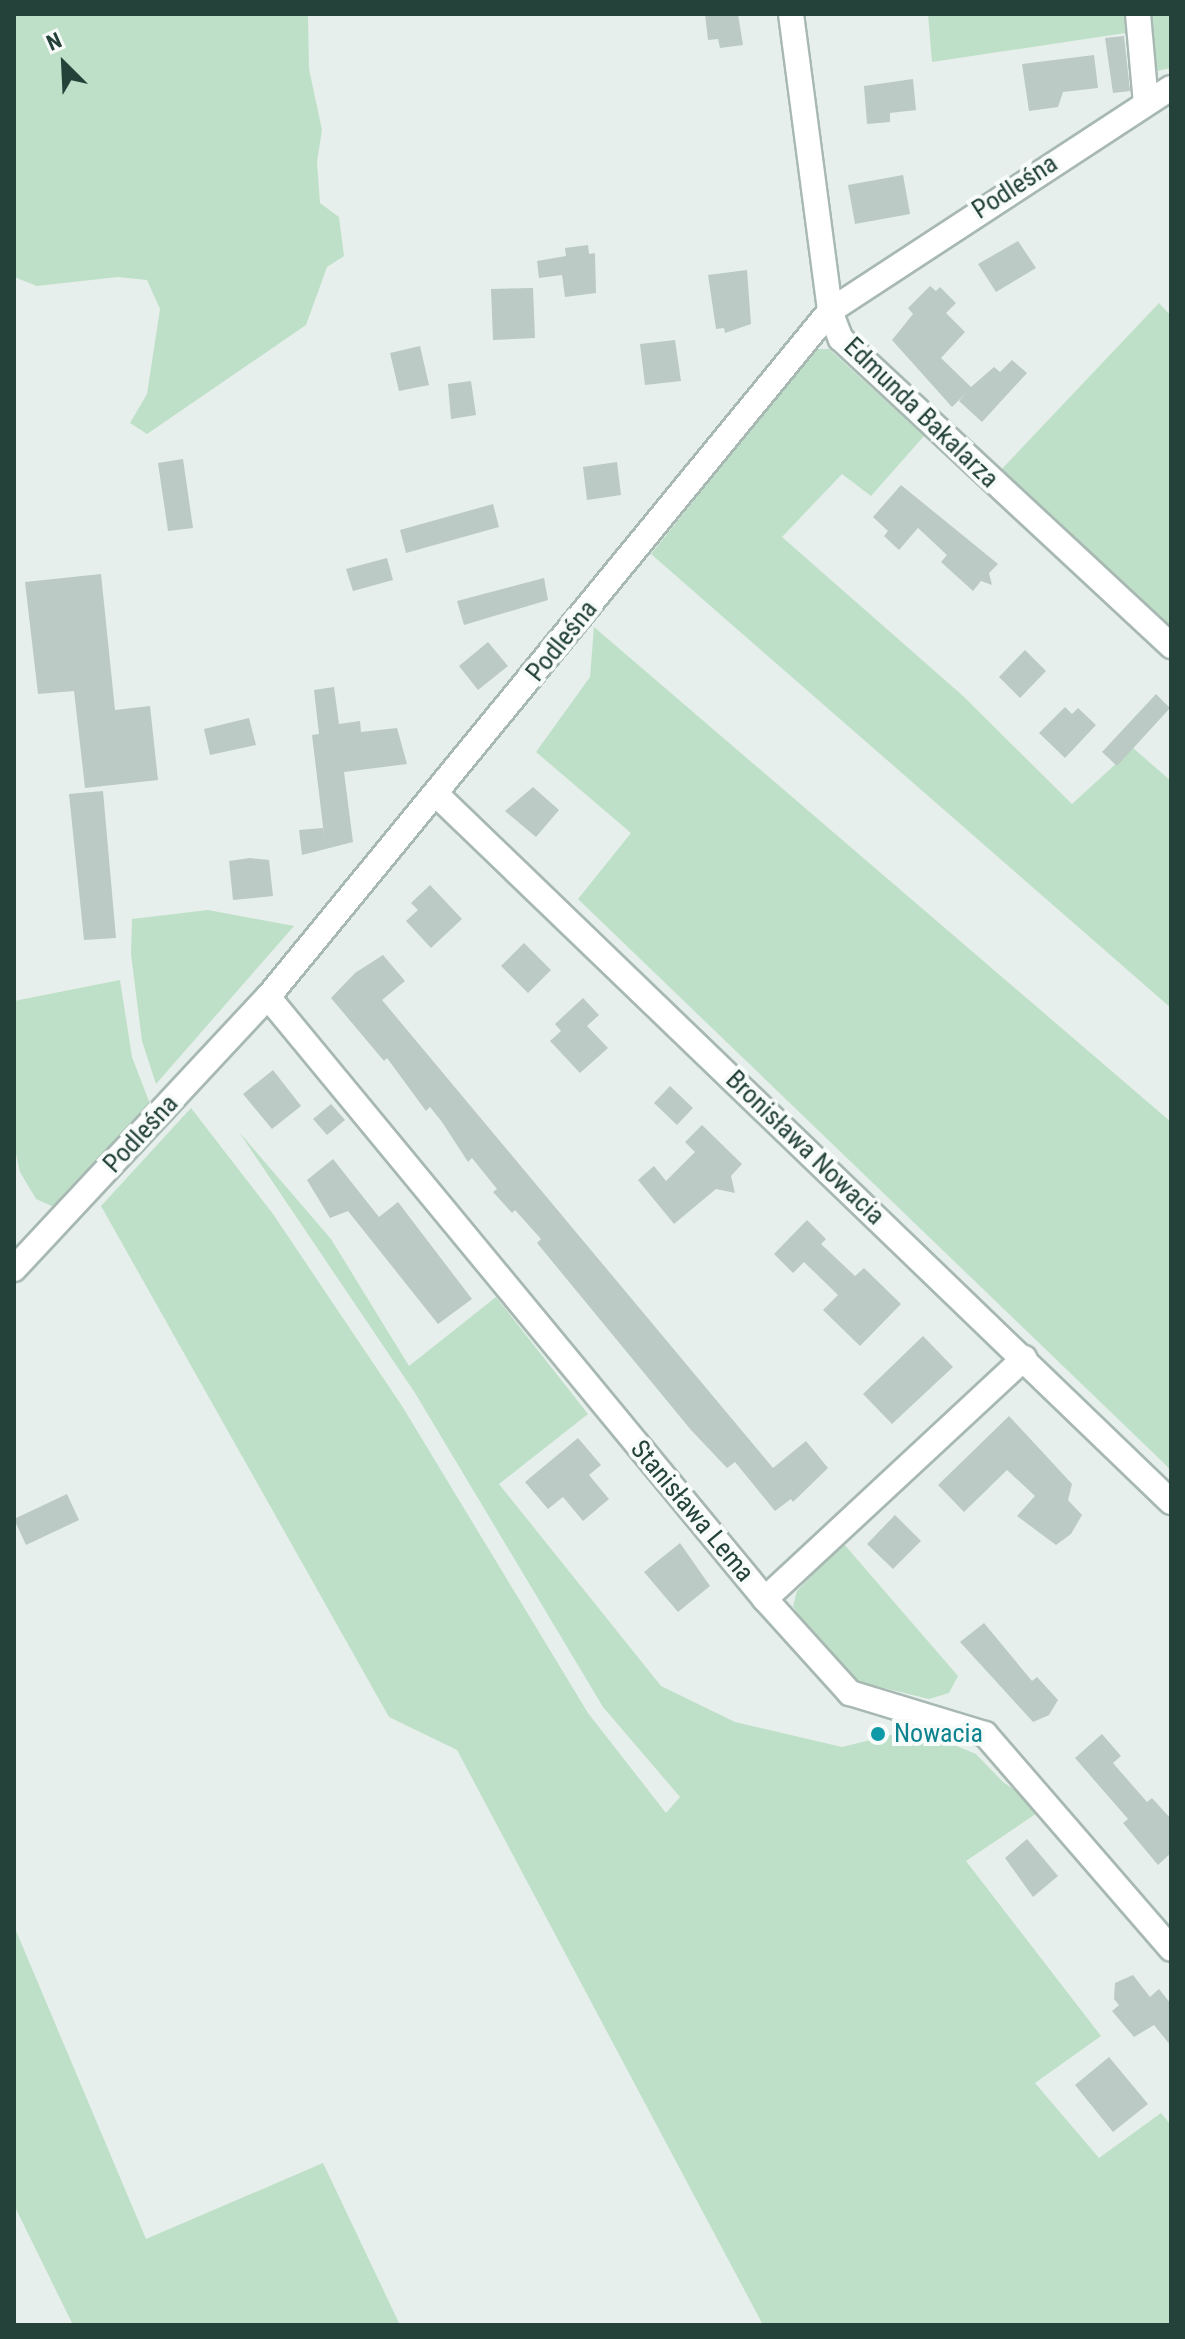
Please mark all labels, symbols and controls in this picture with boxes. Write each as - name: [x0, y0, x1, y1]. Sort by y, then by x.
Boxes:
- north arrow: [24, 24, 104, 104]
- text: N: [43, 27, 65, 56]
- street label: Podleśna: [967, 148, 1063, 226]
- street label: Edmunda Bakalarza: [837, 331, 1005, 495]
- street label: Podleśna: [520, 594, 604, 688]
- street label: Bronisława Nowacia: [719, 1064, 891, 1232]
- street label: Podleśna: [97, 1089, 185, 1179]
- street label: Stanisława Lema: [624, 1434, 760, 1588]
- place label: Nowacia: [894, 1718, 983, 1750]
- marker: Nowacia: [869, 1725, 887, 1743]

